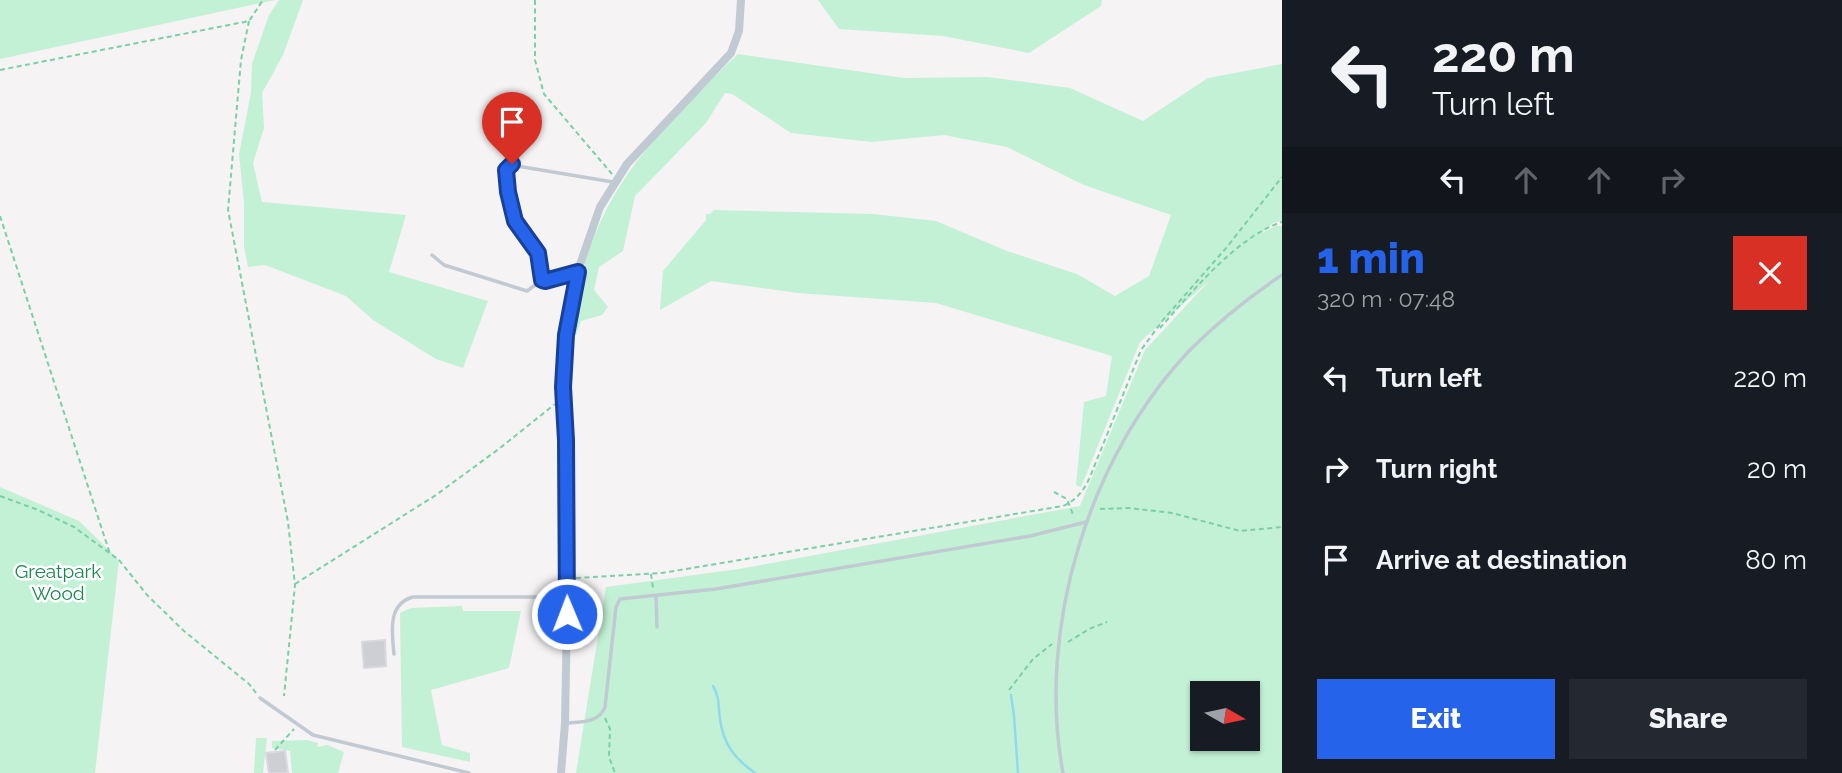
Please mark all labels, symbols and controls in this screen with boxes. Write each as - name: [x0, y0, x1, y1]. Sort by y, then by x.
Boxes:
- text: 220 m: [1432, 26, 1575, 83]
- icon: left: [1317, 28, 1408, 119]
- text: Turn left: [1432, 85, 1554, 122]
- pin: [482, 92, 542, 164]
- icon: arrive: [493, 103, 531, 141]
- icon: left: [1434, 161, 1472, 199]
- icon: ahead: [1507, 161, 1545, 199]
- icon: ahead: [1580, 161, 1618, 199]
- icon: right: [1653, 161, 1691, 199]
- text: 1 min: [1317, 234, 1425, 283]
- button: close: [1733, 236, 1807, 310]
- text: 320 m · 07:48: [1317, 285, 1455, 312]
- icon: left: [1317, 359, 1355, 397]
- text: Turn left: [1376, 363, 1482, 393]
- text: 220 m: [1733, 363, 1807, 393]
- icon: right: [1317, 450, 1355, 488]
- text: Turn right: [1376, 454, 1497, 484]
- text: 20 m: [1747, 454, 1807, 484]
- icon: arrive: [1317, 541, 1355, 579]
- text: Arrive at destination: [1376, 545, 1627, 575]
- text: 80 m: [1745, 545, 1807, 575]
- park label: Greatpark Wood: [15, 560, 101, 604]
- position arrow: [530, 577, 604, 651]
- button: Exit: [1317, 679, 1555, 759]
- button: Share: [1569, 679, 1807, 759]
- north arrow: [1190, 681, 1260, 751]
- map controls: [1190, 681, 1260, 751]

